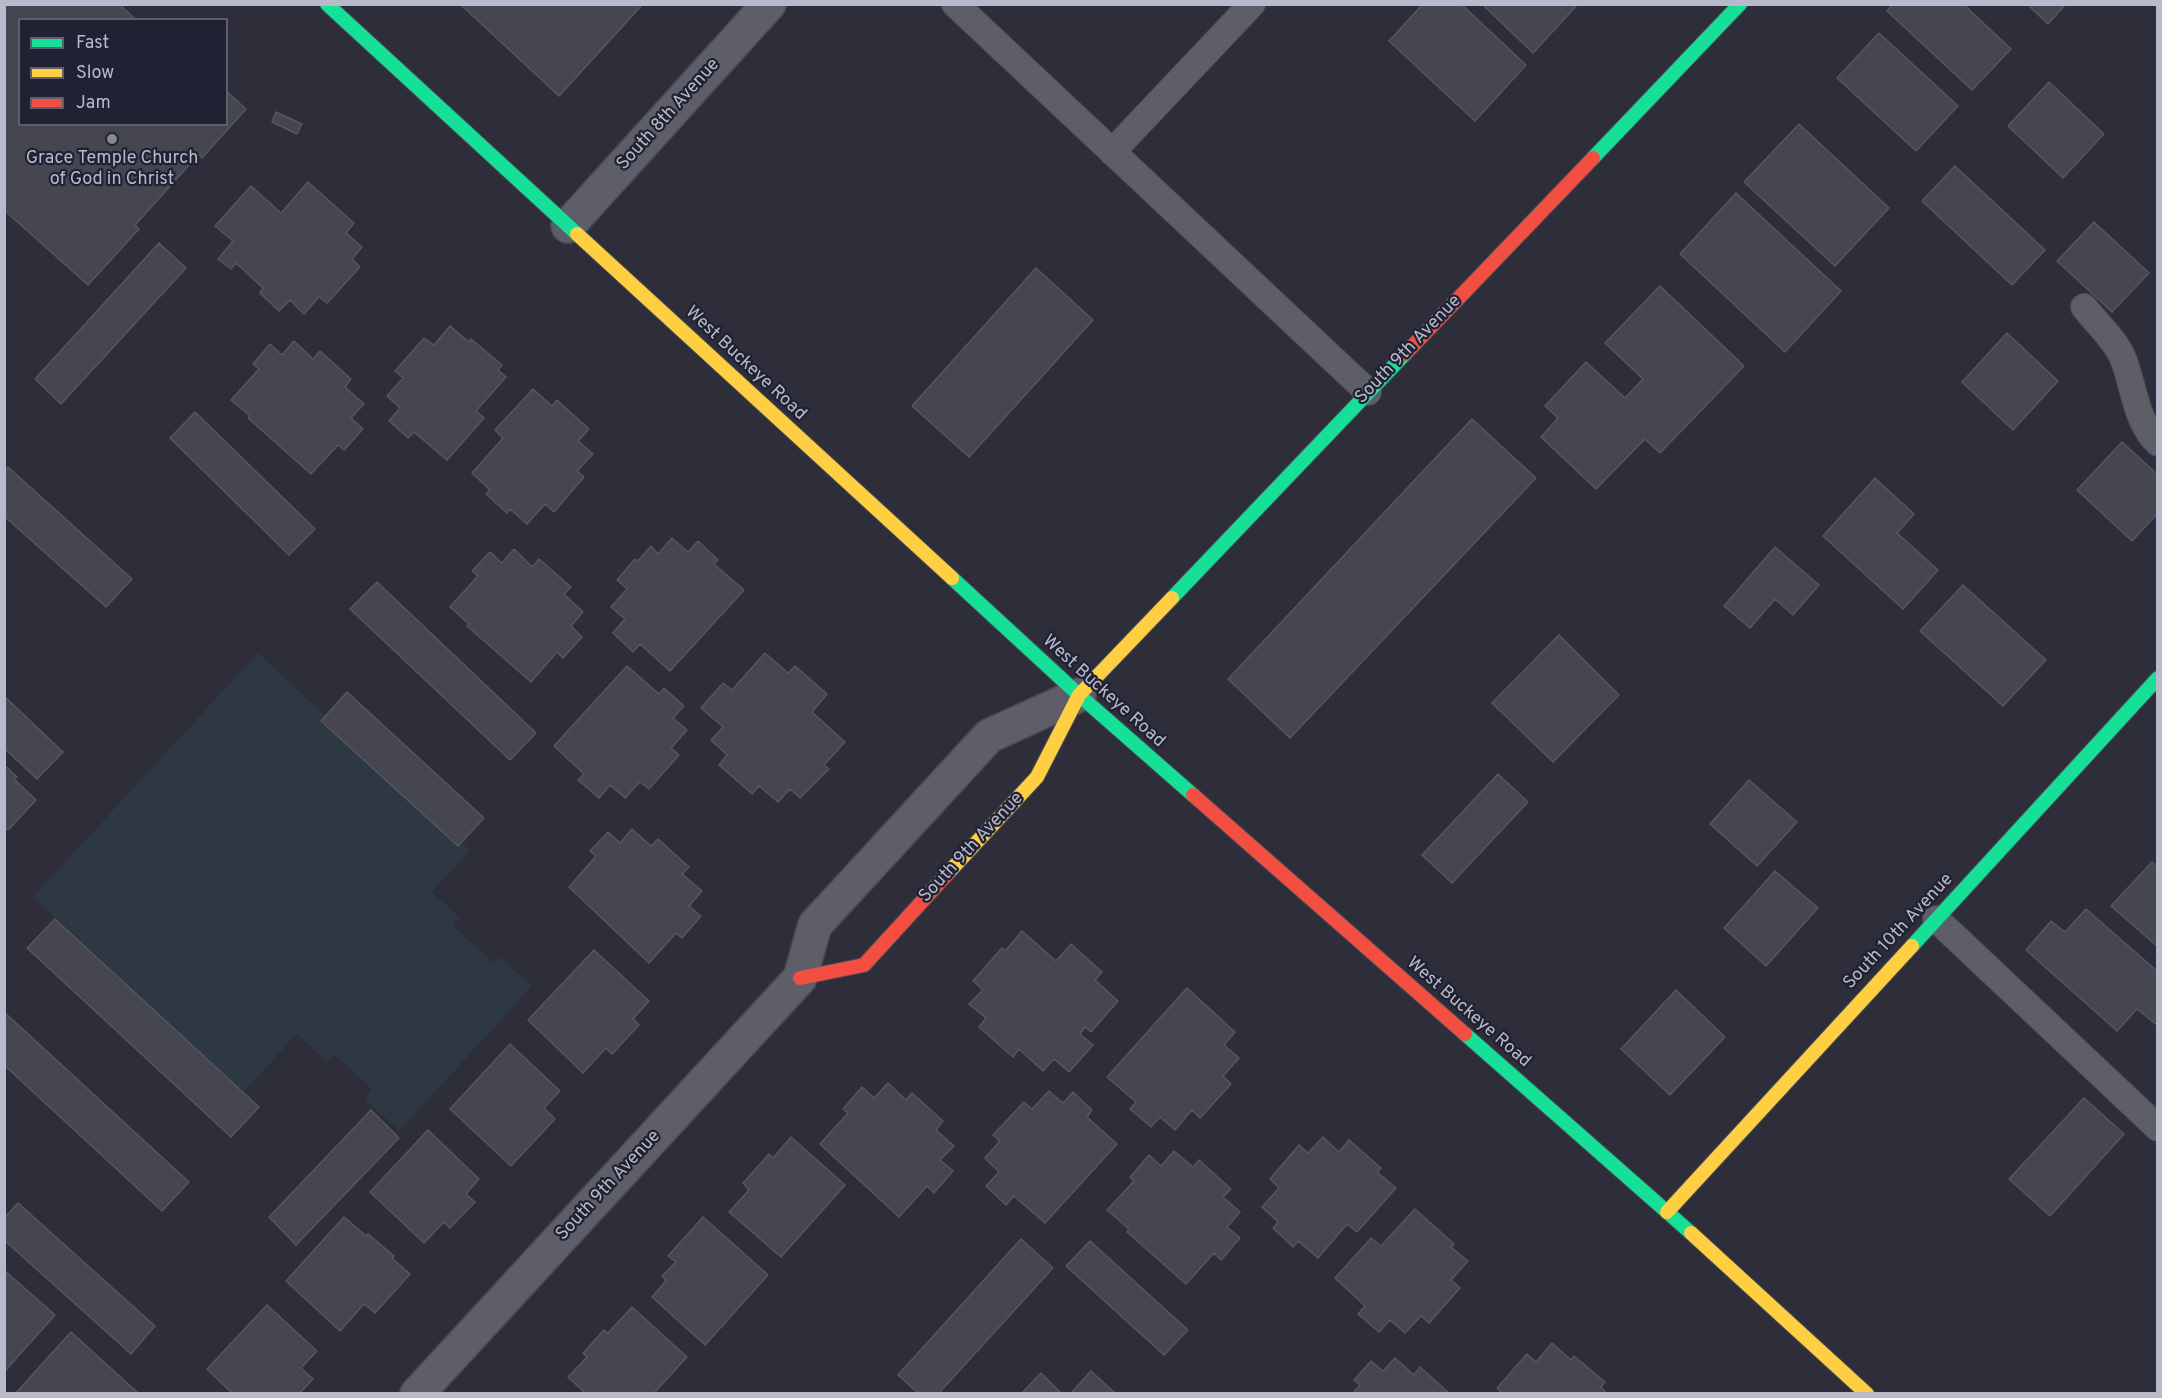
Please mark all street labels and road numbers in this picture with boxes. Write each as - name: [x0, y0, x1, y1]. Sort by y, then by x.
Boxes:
- street label: South 8th Avenue: [613, 55, 725, 175]
- street label: South 9th Avenue: [1352, 291, 1466, 409]
- street label: West Buckeye Road: [680, 302, 810, 426]
- street label: West Buckeye Road: [1037, 631, 1169, 753]
- street label: South 9th Avenue: [915, 788, 1029, 908]
- street label: South 10th Avenue: [1840, 870, 1958, 994]
- street label: West Buckeye Road: [1401, 953, 1535, 1073]
- street label: South 9th Avenue: [552, 1126, 666, 1246]

